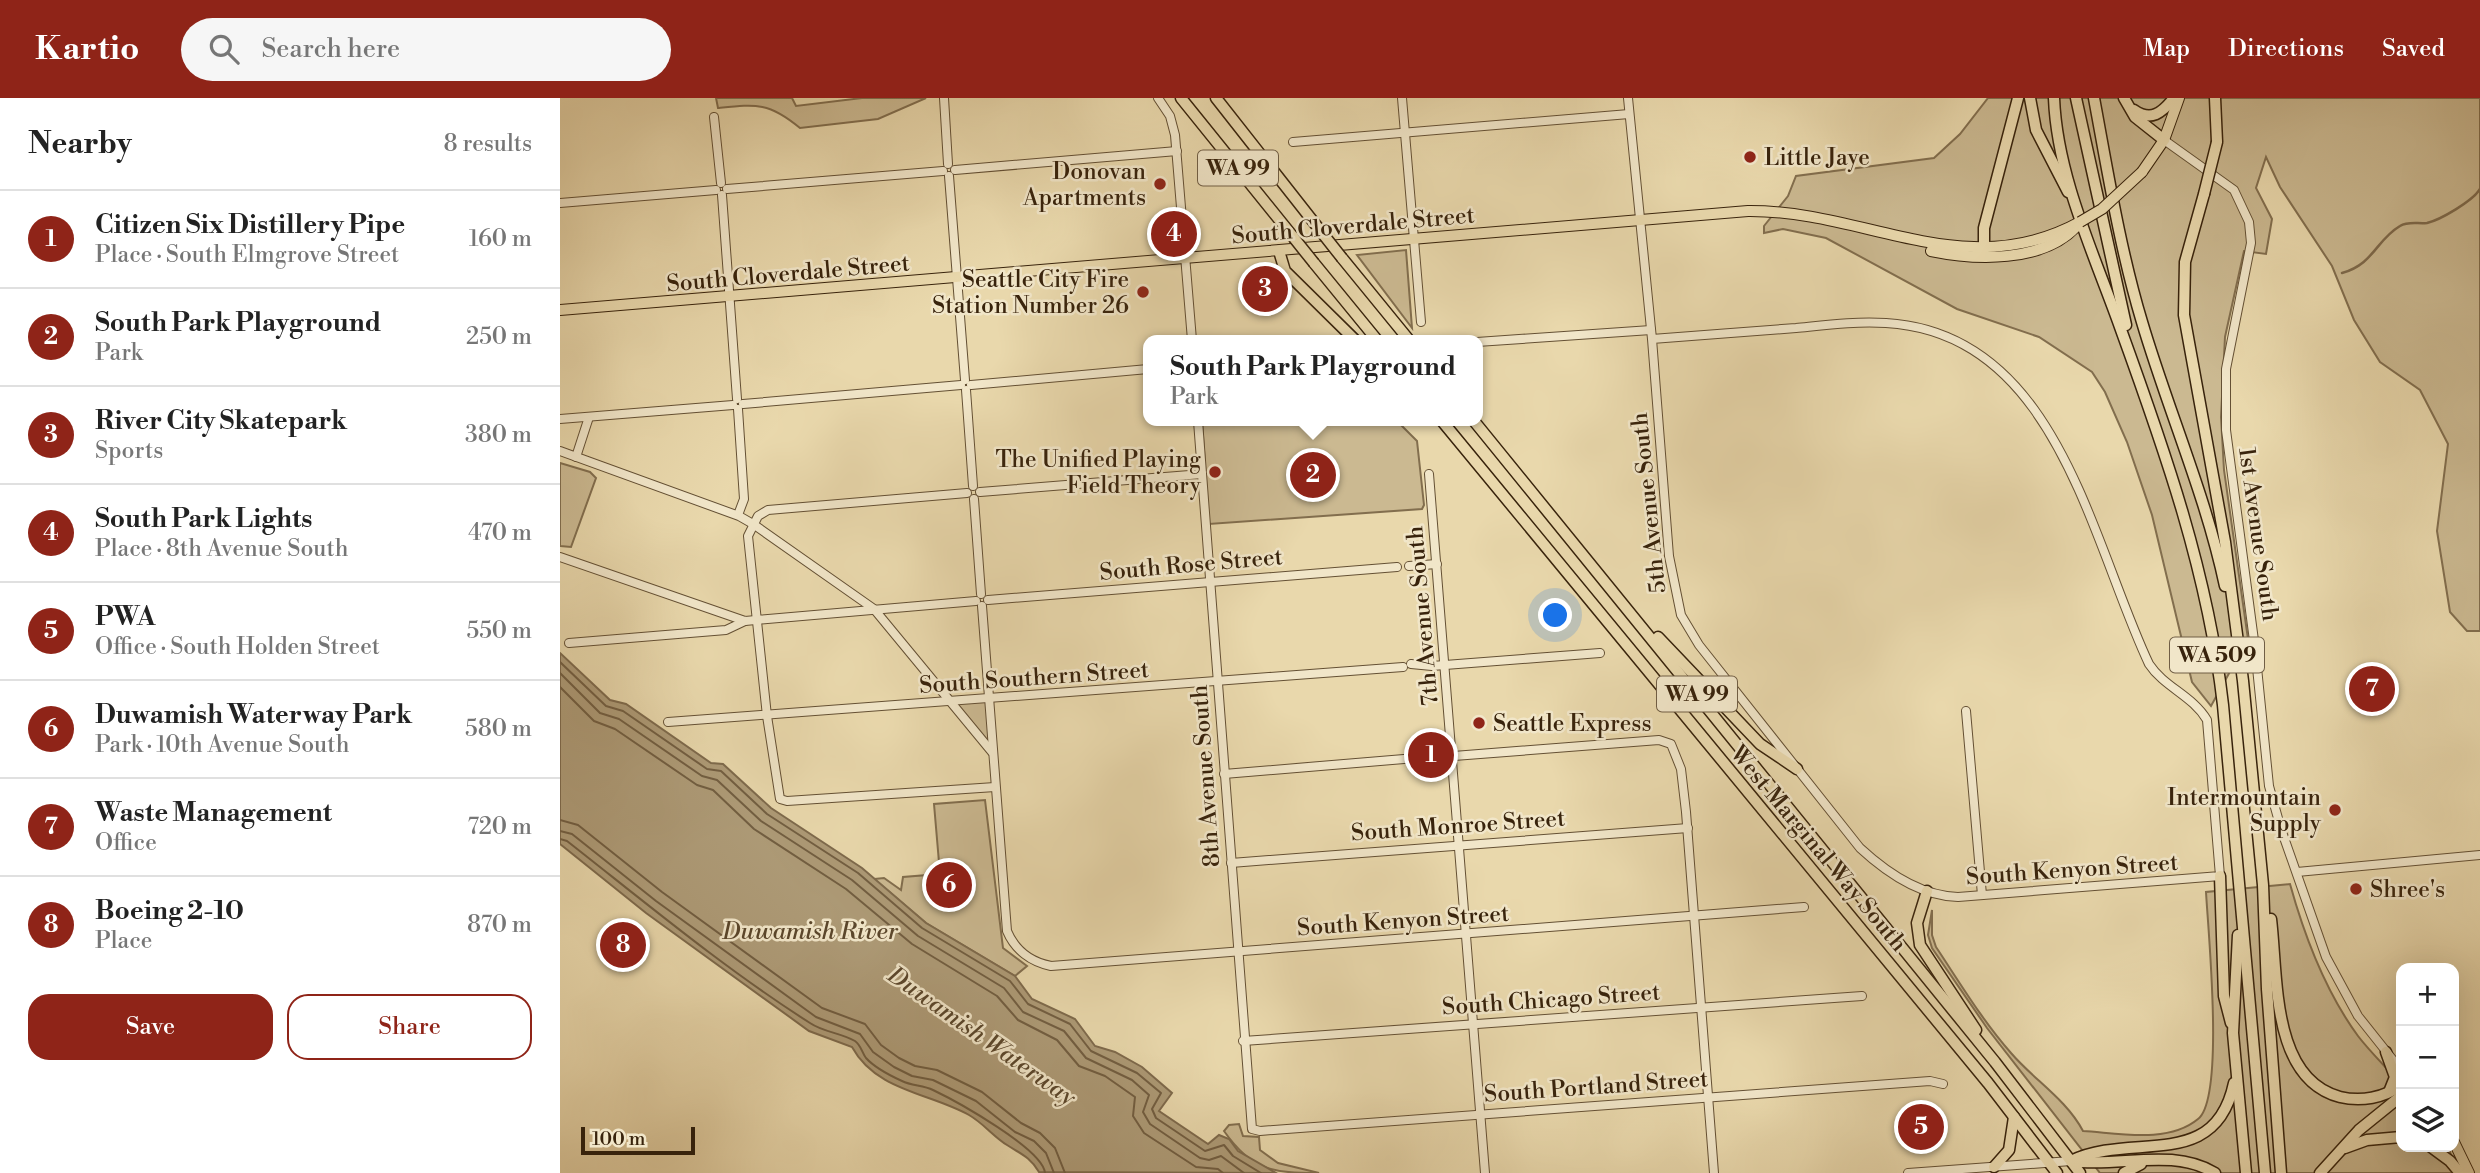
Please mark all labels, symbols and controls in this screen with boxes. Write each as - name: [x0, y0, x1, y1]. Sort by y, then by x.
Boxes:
- search box: [181, 18, 671, 81]
- text: Kartio: [35, 29, 139, 70]
- icon: search: [205, 30, 243, 68]
- text: Search here: [261, 33, 400, 65]
- text: Map: [2143, 34, 2190, 64]
- text: Directions: [2228, 34, 2344, 64]
- text: Saved: [2382, 34, 2445, 64]
- text: Nearby: [28, 125, 132, 163]
- text: 8 results: [444, 130, 532, 158]
- place label: Little Jaye: [1764, 144, 1870, 172]
- marker: Little Jaye: [1742, 149, 1758, 165]
- road number: WA 99: [1198, 150, 1278, 186]
- place label: Donovan Apartments: [1022, 158, 1146, 212]
- marker: Donovan Apartments: [1152, 176, 1168, 192]
- street label: South Cloverdale Street: [1230, 201, 1476, 251]
- pin: 4: [1151, 208, 1197, 260]
- text: Citizen Six Distillery Pipe: [95, 209, 405, 241]
- text: 1: [45, 225, 57, 253]
- text: 160 m: [469, 225, 532, 253]
- text: Place · South Elmgrove Street: [95, 241, 399, 269]
- street label: South Cloverdale Street: [665, 249, 911, 299]
- pin: 3: [1242, 263, 1288, 315]
- place label: Seattle City Fire Station Number 26: [932, 266, 1129, 320]
- marker: Seattle City Fire Station Number 26: [1135, 284, 1151, 300]
- text: South Park Playground: [95, 307, 381, 339]
- text: 2: [44, 323, 58, 351]
- text: 250 m: [466, 323, 532, 351]
- popup: [1143, 335, 1483, 426]
- text: Park: [95, 339, 143, 367]
- text: South Park Playground: [1170, 351, 1456, 383]
- text: Park: [1170, 383, 1218, 411]
- text: River City Skatepark: [95, 405, 347, 437]
- street label: 5th Avenue South: [1626, 411, 1672, 595]
- text: 3: [44, 421, 58, 449]
- text: 380 m: [465, 421, 532, 449]
- text: Sports: [95, 437, 163, 465]
- place label: The Unified Playing Field Theory: [996, 446, 1202, 500]
- street label: 1st Avenue South: [2232, 446, 2284, 623]
- pin: 2: [1290, 449, 1336, 501]
- marker: The Unified Playing Field Theory: [1207, 464, 1223, 480]
- text: South Park Lights: [95, 503, 312, 535]
- text: 4: [43, 519, 59, 547]
- text: 470 m: [468, 519, 532, 547]
- street label: 7th Avenue South: [1401, 525, 1445, 707]
- text: Place · 8th Avenue South: [95, 535, 349, 563]
- street label: South Rose Street: [1098, 543, 1284, 587]
- your location: [1538, 598, 1572, 632]
- text: PWA: [95, 601, 155, 633]
- text: 5: [44, 617, 58, 645]
- text: 550 m: [467, 617, 532, 645]
- text: Office · South Holden Street: [95, 633, 380, 661]
- road number: WA 509: [2170, 638, 2264, 672]
- street label: South Southern Street: [918, 656, 1150, 700]
- pin: 7: [2349, 663, 2395, 715]
- road number: WA 99: [1657, 676, 1737, 712]
- street label: 8th Avenue South: [1186, 683, 1226, 868]
- text: Duwamish Waterway Park: [95, 699, 412, 731]
- place label: Seattle Express: [1493, 710, 1652, 738]
- text: 6: [44, 715, 58, 743]
- text: 580 m: [465, 715, 532, 743]
- marker: Seattle Express: [1471, 715, 1487, 731]
- pin: 1: [1408, 729, 1454, 781]
- text: Park · 10th Avenue South: [95, 731, 349, 759]
- street label: West Marginal Way South: [1723, 739, 1913, 958]
- place label: Intermountain Supply: [2167, 784, 2322, 838]
- text: Waste Management: [95, 797, 332, 829]
- marker: Intermountain Supply: [2327, 802, 2343, 818]
- street label: South Monroe Street: [1350, 805, 1566, 847]
- text: 7: [44, 813, 58, 841]
- text: 720 m: [467, 813, 532, 841]
- text: Office: [95, 829, 157, 857]
- street label: South Kenyon Street: [1965, 849, 2179, 891]
- pin: 6: [926, 859, 972, 911]
- place label: Shree's: [2370, 876, 2445, 904]
- marker: Shree's: [2348, 881, 2364, 897]
- text: Boeing 2-10: [95, 895, 244, 927]
- street label: South Kenyon Street: [1296, 900, 1510, 942]
- text: 8: [44, 911, 58, 939]
- text: 870 m: [467, 911, 532, 939]
- water label: Duwamish River: [721, 917, 899, 947]
- pin: 8: [600, 919, 646, 971]
- text: Place: [95, 927, 152, 955]
- water label: Duwamish Waterway: [881, 960, 1082, 1113]
- map controls: [2396, 963, 2459, 1152]
- button: +: [2396, 963, 2459, 1026]
- street label: South Chicago Street: [1441, 978, 1661, 1022]
- button: Save: [28, 994, 273, 1060]
- button: Share: [287, 994, 532, 1060]
- button: −: [2396, 1026, 2459, 1089]
- street label: South Portland Street: [1483, 1065, 1709, 1109]
- button: layers: [2396, 1089, 2459, 1152]
- pin: 5: [1898, 1101, 1944, 1153]
- scale bar: [581, 1124, 695, 1156]
- text: 100 m: [592, 1127, 645, 1151]

